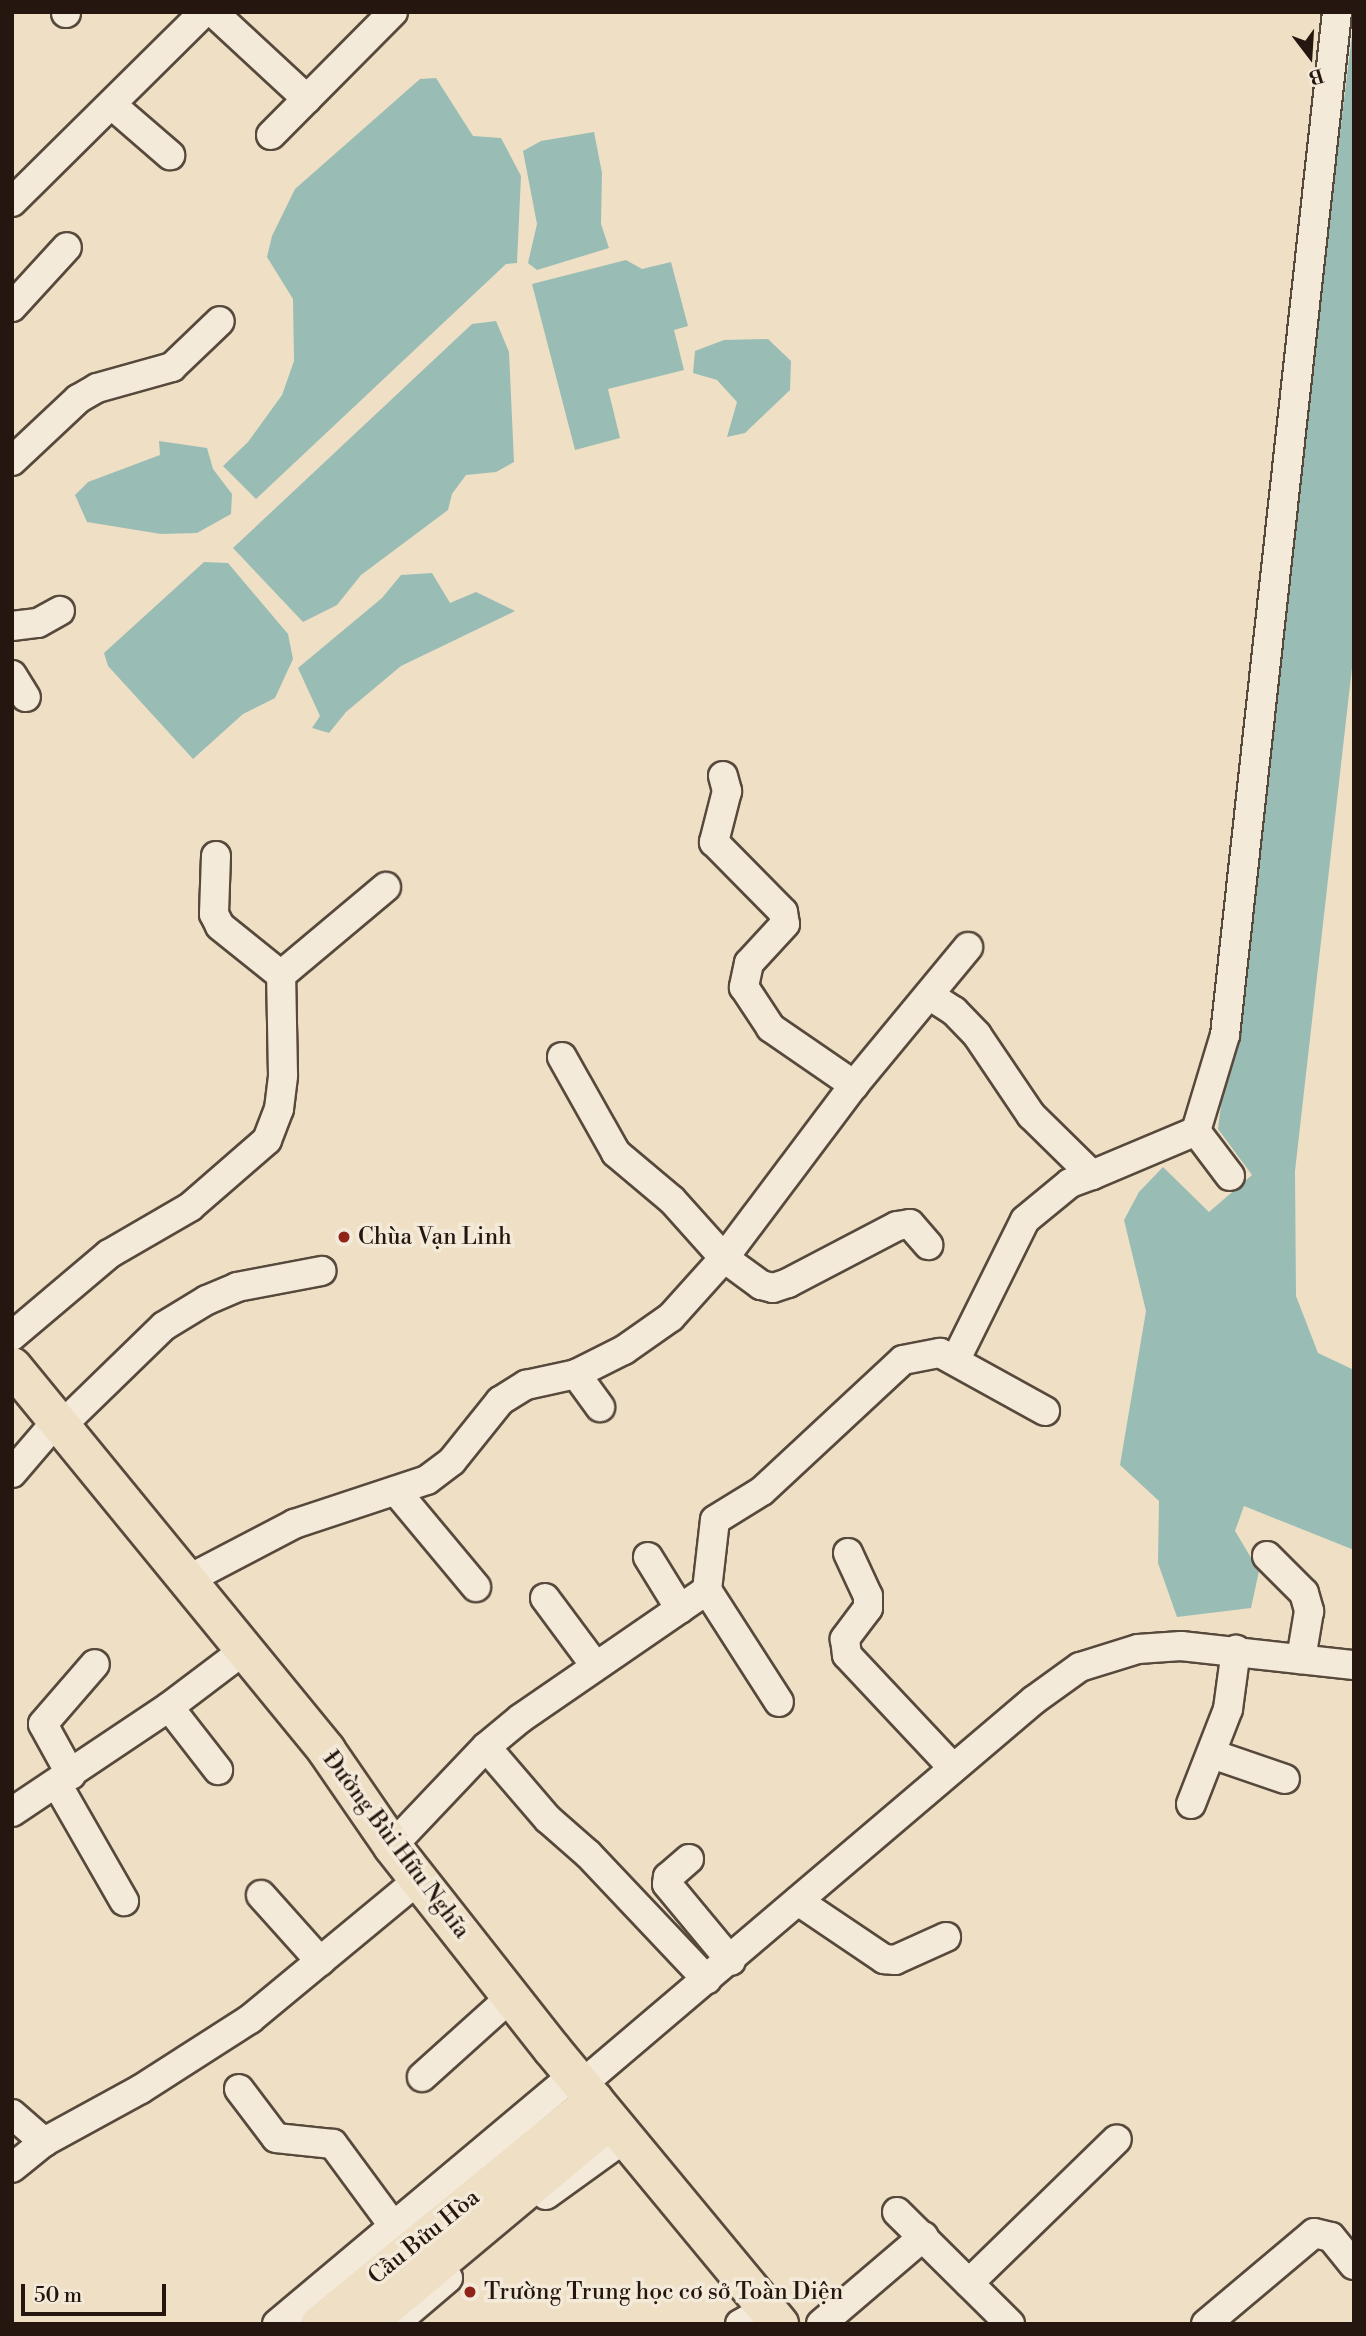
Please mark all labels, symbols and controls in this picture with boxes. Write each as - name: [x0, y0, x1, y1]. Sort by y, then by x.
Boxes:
- north arrow: [1275, 21, 1345, 91]
- text: B: [1306, 63, 1326, 90]
- place label: Chùa Vạn Linh: [358, 1223, 512, 1251]
- marker: Chùa Vạn Linh: [336, 1229, 352, 1245]
- street label: Đường Bùi Hữu Nghĩa: [317, 1746, 475, 1944]
- street label: Cầu Bửu Hòa: [363, 2184, 485, 2290]
- scale bar: [24, 2270, 170, 2314]
- place label: Trường Trung học cơ sở Toàn Diện: [484, 2278, 843, 2306]
- text: 50 m: [34, 2283, 82, 2309]
- marker: Trường Trung học cơ sở Toàn Diện: [462, 2284, 478, 2300]

